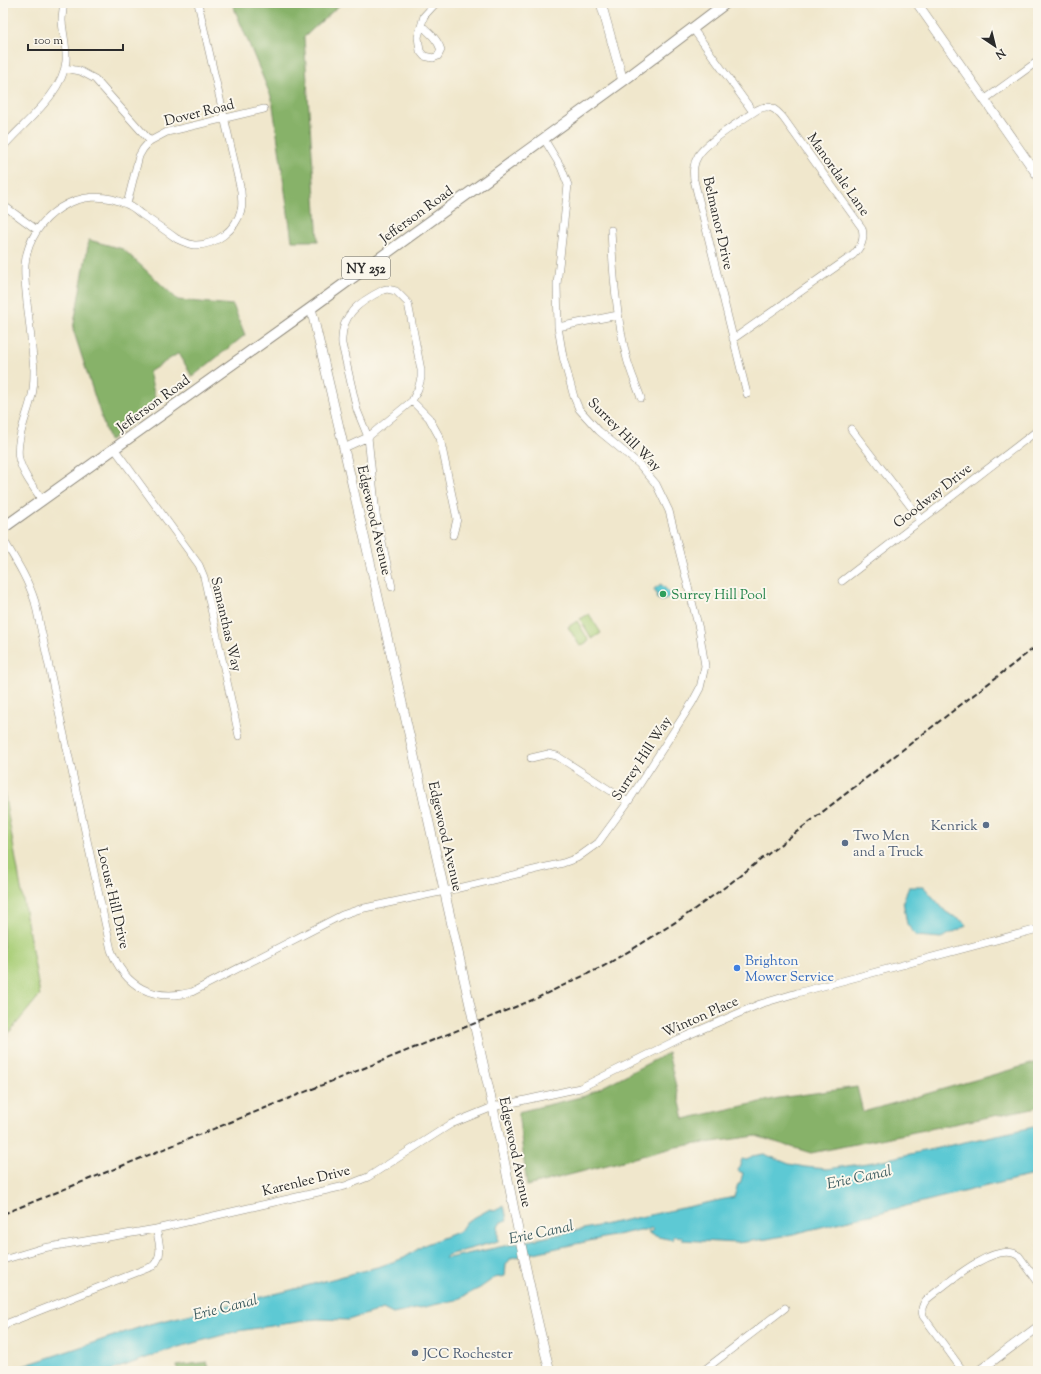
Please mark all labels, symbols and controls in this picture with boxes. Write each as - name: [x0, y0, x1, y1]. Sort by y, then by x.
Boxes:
- scale bar: [28, 26, 123, 52]
- north arrow: [975, 26, 1015, 66]
- text: 100 m: [34, 32, 63, 50]
- text: N: [992, 44, 1009, 63]
- street label: Dover Road: [162, 96, 237, 132]
- street label: Manordale Lane: [801, 129, 874, 221]
- street label: Belmanor Drive: [697, 175, 737, 272]
- street label: Jefferson Road: [376, 182, 458, 250]
- road number: NY 252: [342, 257, 390, 279]
- street label: Jefferson Road: [113, 371, 195, 439]
- street label: Surrey Hill Way: [582, 394, 665, 477]
- street label: Goodway Drive: [890, 459, 977, 534]
- street label: Edgewood Avenue: [351, 463, 395, 577]
- street label: Samanthas Way: [204, 575, 246, 674]
- place label: Surrey Hill Pool: [671, 586, 767, 606]
- marker: Surrey Hill Pool: [658, 589, 668, 599]
- street label: Surrey Hill Way: [608, 713, 677, 805]
- street label: Edgewood Avenue: [422, 779, 466, 893]
- place label: Kenrick: [931, 817, 978, 837]
- marker: Kenrick: [981, 820, 991, 830]
- place label: Two Men and a Truck: [853, 827, 924, 863]
- marker: Two Men and a Truck: [840, 838, 850, 848]
- street label: Locust Hill Drive: [91, 846, 133, 951]
- place label: Brighton Mower Service: [745, 952, 834, 988]
- marker: Brighton Mower Service: [732, 963, 742, 973]
- street label: Winton Place: [660, 992, 742, 1044]
- street label: Edgewood Avenue: [493, 1095, 536, 1209]
- street label: Karenlee Drive: [260, 1161, 353, 1203]
- water label: Erie Canal: [825, 1161, 894, 1196]
- water label: Erie Canal: [507, 1216, 576, 1251]
- water label: Erie Canal: [191, 1290, 260, 1327]
- place label: JCC Rochester: [422, 1345, 514, 1365]
- marker: JCC Rochester: [410, 1348, 420, 1358]

